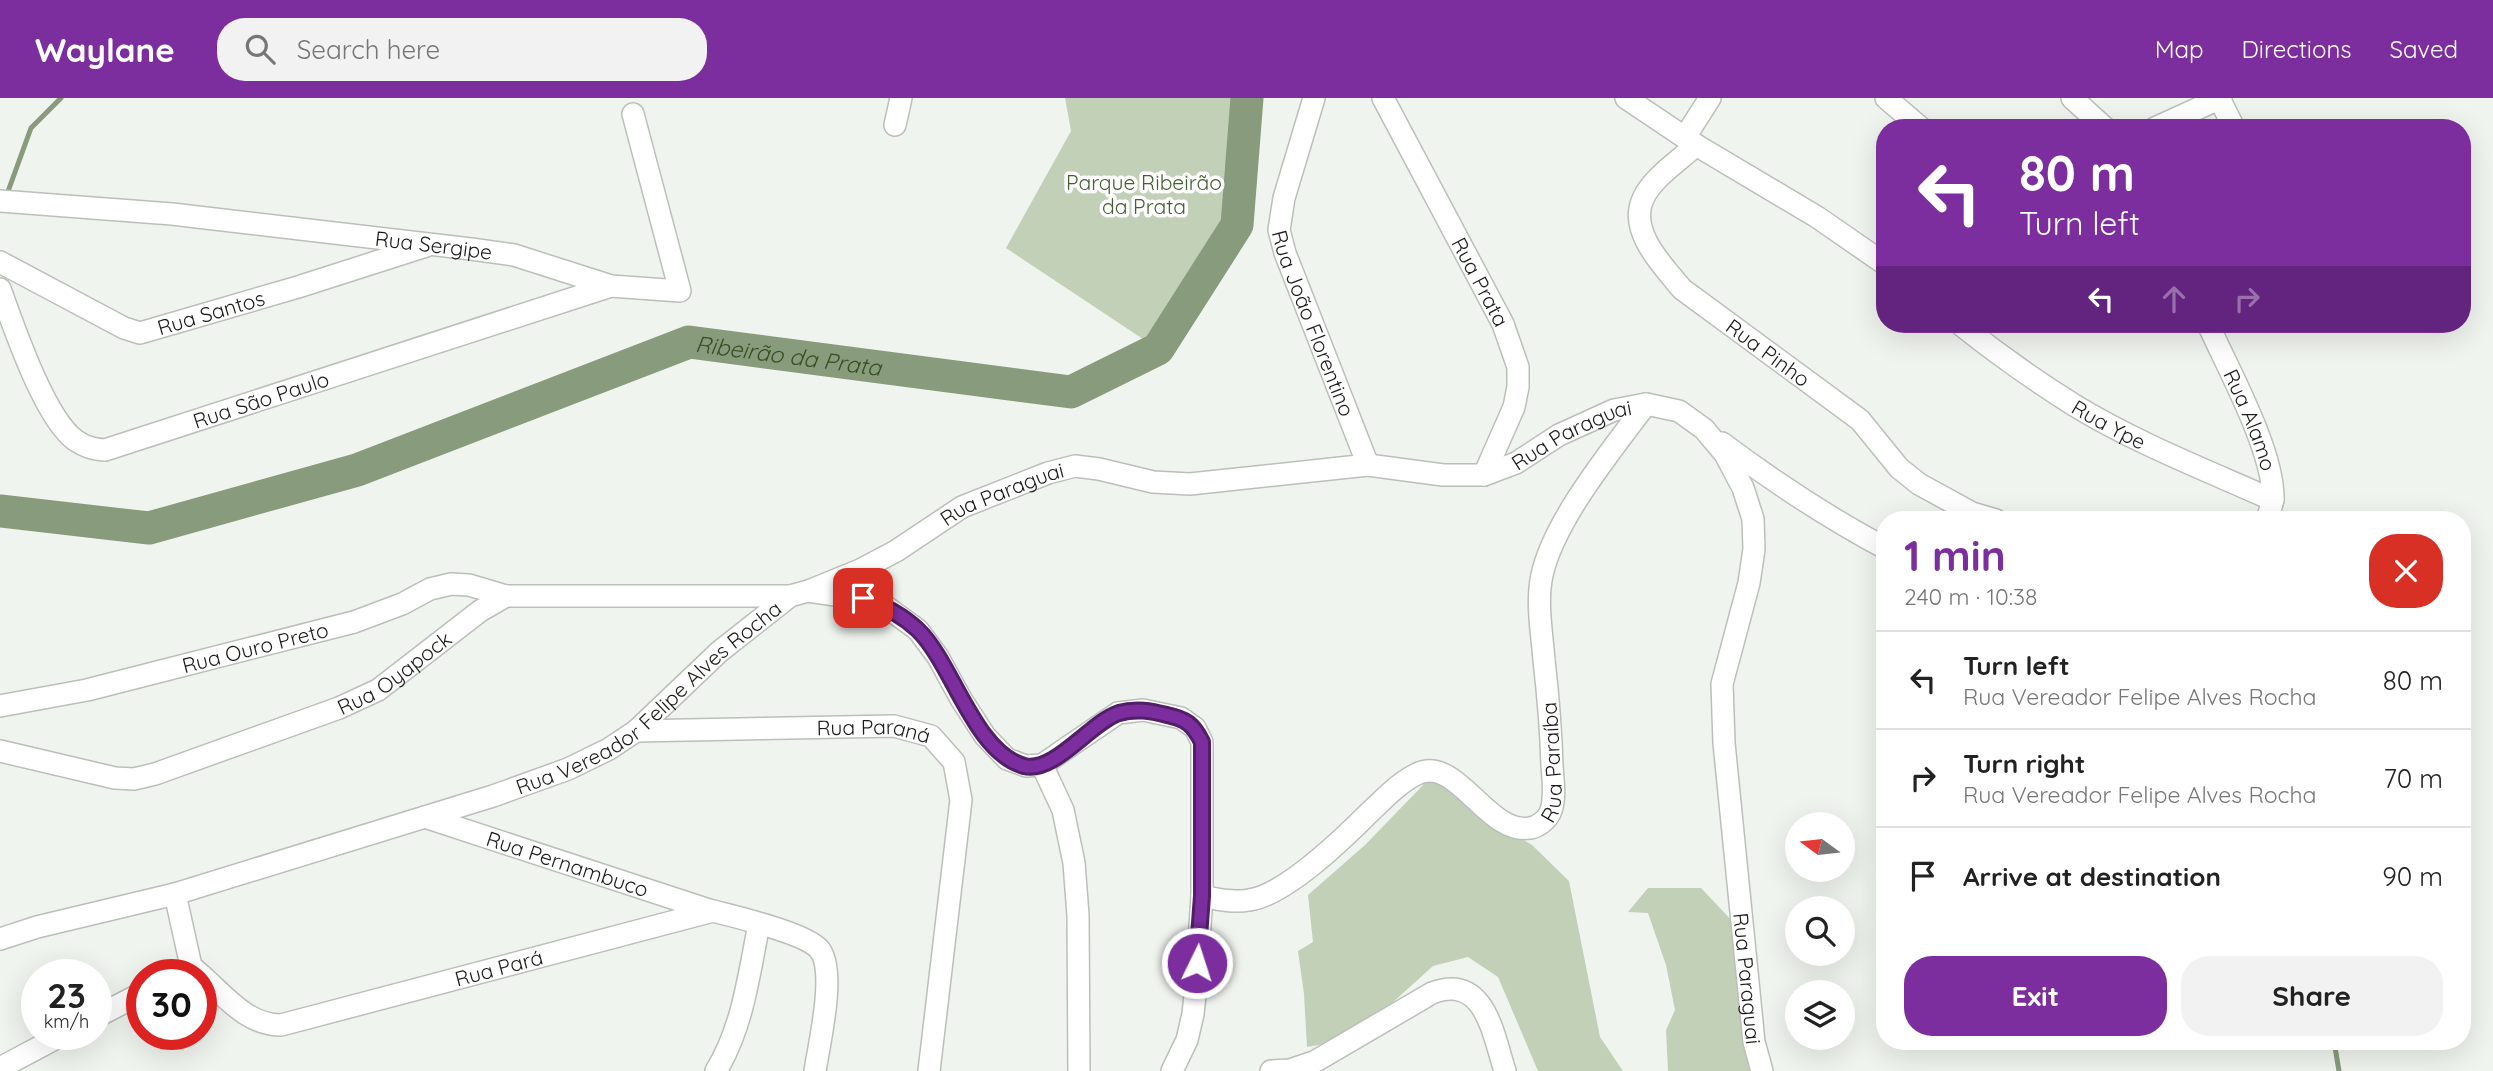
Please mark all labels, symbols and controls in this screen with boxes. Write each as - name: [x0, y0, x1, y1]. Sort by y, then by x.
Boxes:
- search box: [217, 18, 707, 81]
- text: Waylane: [35, 29, 175, 70]
- icon: search: [241, 30, 279, 68]
- text: Search here: [297, 33, 440, 66]
- text: Map: [2155, 34, 2204, 64]
- text: Directions: [2242, 34, 2352, 64]
- text: Saved: [2390, 34, 2458, 64]
- text: 80 m: [2019, 142, 2135, 203]
- icon: left: [1904, 147, 1995, 238]
- park label: Parque Ribeirão da Prata: [1066, 169, 1222, 219]
- text: Turn left: [2019, 203, 2140, 243]
- street label: Rua Sergipe: [374, 225, 494, 265]
- street label: Rua João Florentino: [1267, 227, 1361, 420]
- street label: Rua Prata: [1446, 233, 1515, 331]
- icon: left: [2082, 280, 2120, 318]
- icon: ahead: [2155, 280, 2193, 318]
- icon: right: [2228, 280, 2266, 318]
- street label: Rua Santos: [154, 284, 268, 340]
- street label: Rua Pinho: [1721, 313, 1815, 392]
- water label: Ribeirão da Prata: [694, 328, 884, 382]
- street label: Rua São Paulo: [190, 365, 332, 434]
- street label: Rua Alamo: [2218, 365, 2282, 473]
- street label: Rua Paraguai: [1506, 394, 1633, 476]
- street label: Rua Ype: [2067, 394, 2150, 455]
- street label: Rua Paraguai: [935, 456, 1066, 531]
- text: 1 min: [1904, 529, 2006, 582]
- button: close: [2369, 534, 2443, 608]
- pin: [833, 568, 893, 628]
- icon: arrive: [844, 579, 882, 617]
- text: 240 m · 10:38: [1904, 582, 2037, 611]
- street label: Rua Vereador Felipe Alves Rocha: [512, 595, 786, 800]
- street label: Rua Ouro Preto: [179, 616, 331, 678]
- street label: Rua Oyapock: [333, 625, 456, 720]
- text: Turn left: [1963, 649, 2070, 682]
- icon: left: [1904, 661, 1942, 699]
- text: 80 m: [2383, 664, 2443, 697]
- text: Rua Vereador Felipe Alves Rocha: [1963, 682, 2317, 711]
- street label: Rua Paraíba: [1535, 701, 1567, 827]
- street label: Rua Paraná: [816, 713, 934, 748]
- text: Turn right: [1963, 747, 2085, 780]
- icon: right: [1904, 759, 1942, 797]
- text: 70 m: [2383, 762, 2443, 795]
- text: Rua Vereador Felipe Alves Rocha: [1963, 780, 2317, 809]
- north arrow: [1785, 812, 1855, 882]
- map controls: [1785, 812, 1855, 1050]
- street label: Rua Pernambuco: [483, 825, 652, 902]
- icon: arrive: [1904, 857, 1942, 895]
- text: Arrive at destination: [1963, 860, 2221, 893]
- text: 90 m: [2382, 860, 2443, 893]
- button: search: [1785, 896, 1855, 966]
- street label: Rua Paraguai: [1728, 911, 1767, 1045]
- position arrow: [1160, 926, 1234, 1000]
- street label: Rua Pará: [452, 943, 546, 992]
- button: Exit: [1904, 956, 2167, 1036]
- button: Share: [2181, 956, 2443, 1036]
- speed limit sign: 30: [126, 959, 217, 1050]
- text: 23: [47, 973, 86, 1017]
- button: layers: [1785, 980, 1855, 1050]
- text: km/h: [44, 1010, 89, 1033]

